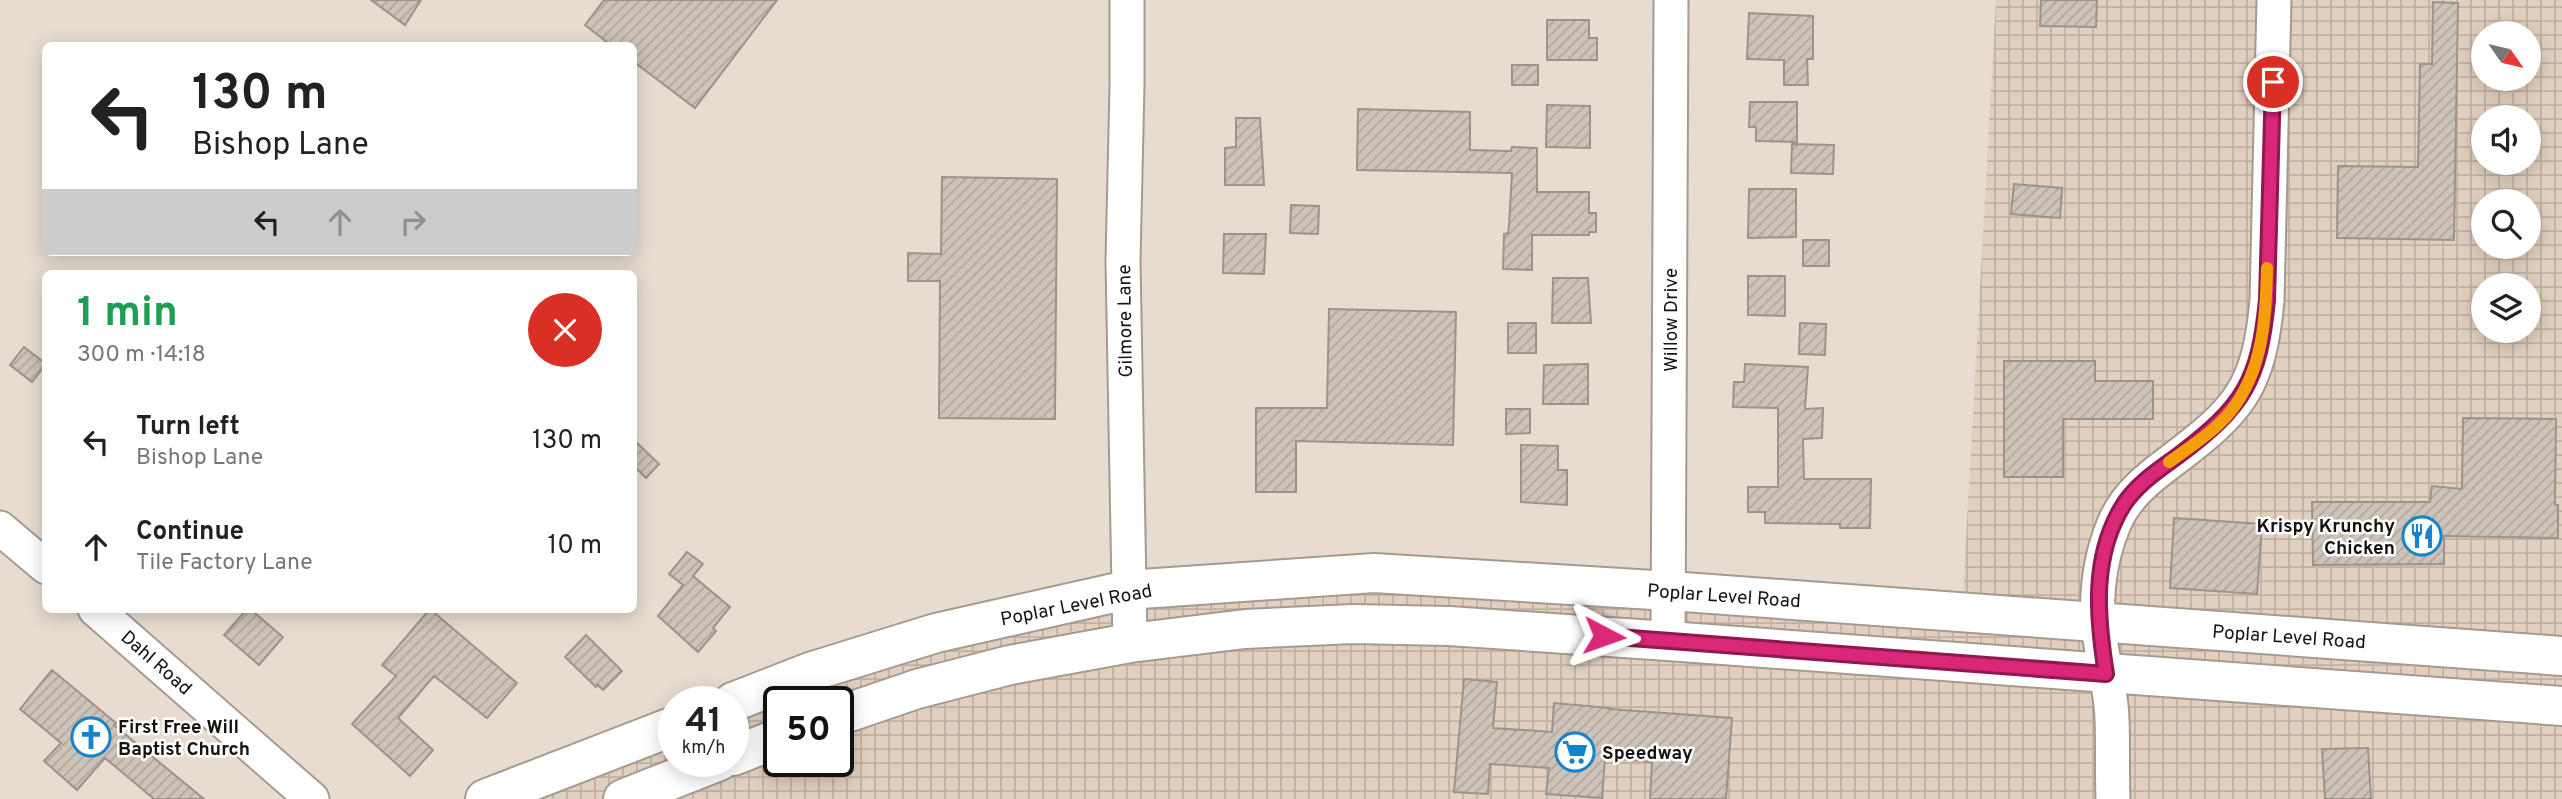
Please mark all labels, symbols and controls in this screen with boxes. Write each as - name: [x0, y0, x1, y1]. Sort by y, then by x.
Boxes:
- north arrow: [2471, 21, 2541, 91]
- map controls: [2471, 21, 2541, 343]
- pin: [2243, 52, 2303, 112]
- icon: arrive: [2254, 63, 2292, 101]
- text: 130 m: [192, 65, 328, 127]
- icon: left: [77, 70, 168, 161]
- button: sound: [2471, 105, 2541, 175]
- text: Bishop Lane: [192, 126, 369, 166]
- button: search: [2471, 189, 2541, 259]
- icon: left: [248, 203, 286, 241]
- icon: ahead: [321, 203, 359, 241]
- icon: right: [394, 203, 432, 241]
- street label: Gilmore Lane: [1113, 264, 1139, 378]
- street label: Willow Drive: [1660, 268, 1684, 372]
- button: layers: [2471, 273, 2541, 343]
- text: 1 min: [77, 288, 178, 341]
- button: close: [528, 293, 602, 367]
- text: 300 m · 14:18: [77, 341, 206, 370]
- text: Turn left: [136, 411, 240, 444]
- icon: left: [77, 423, 115, 461]
- text: 130 m: [532, 425, 602, 458]
- text: Bishop Lane: [136, 444, 263, 473]
- place label: Krispy Krunchy Chicken: [2257, 515, 2395, 561]
- restaurant icon: Krispy Krunchy Chicken: [2401, 515, 2443, 557]
- text: Continue: [136, 516, 244, 549]
- icon: ahead: [77, 528, 115, 566]
- text: 10 m: [547, 530, 602, 563]
- text: Tile Factory Lane: [136, 549, 313, 578]
- street label: Poplar Level Road: [998, 579, 1154, 632]
- street label: Poplar Level Road: [1646, 580, 1802, 614]
- position arrow: [1567, 599, 1641, 673]
- street label: Poplar Level Road: [2211, 621, 2367, 655]
- street label: Dahl Road: [115, 626, 196, 701]
- speed limit sign: 50: [763, 686, 854, 777]
- text: 41: [685, 700, 722, 744]
- church icon: First Free Will Baptist Church: [70, 716, 112, 758]
- place label: First Free Will Baptist Church: [118, 716, 250, 762]
- supermarket icon: Speedway: [1554, 731, 1596, 773]
- text: km/h: [682, 737, 725, 760]
- place label: Speedway: [1602, 742, 1693, 766]

